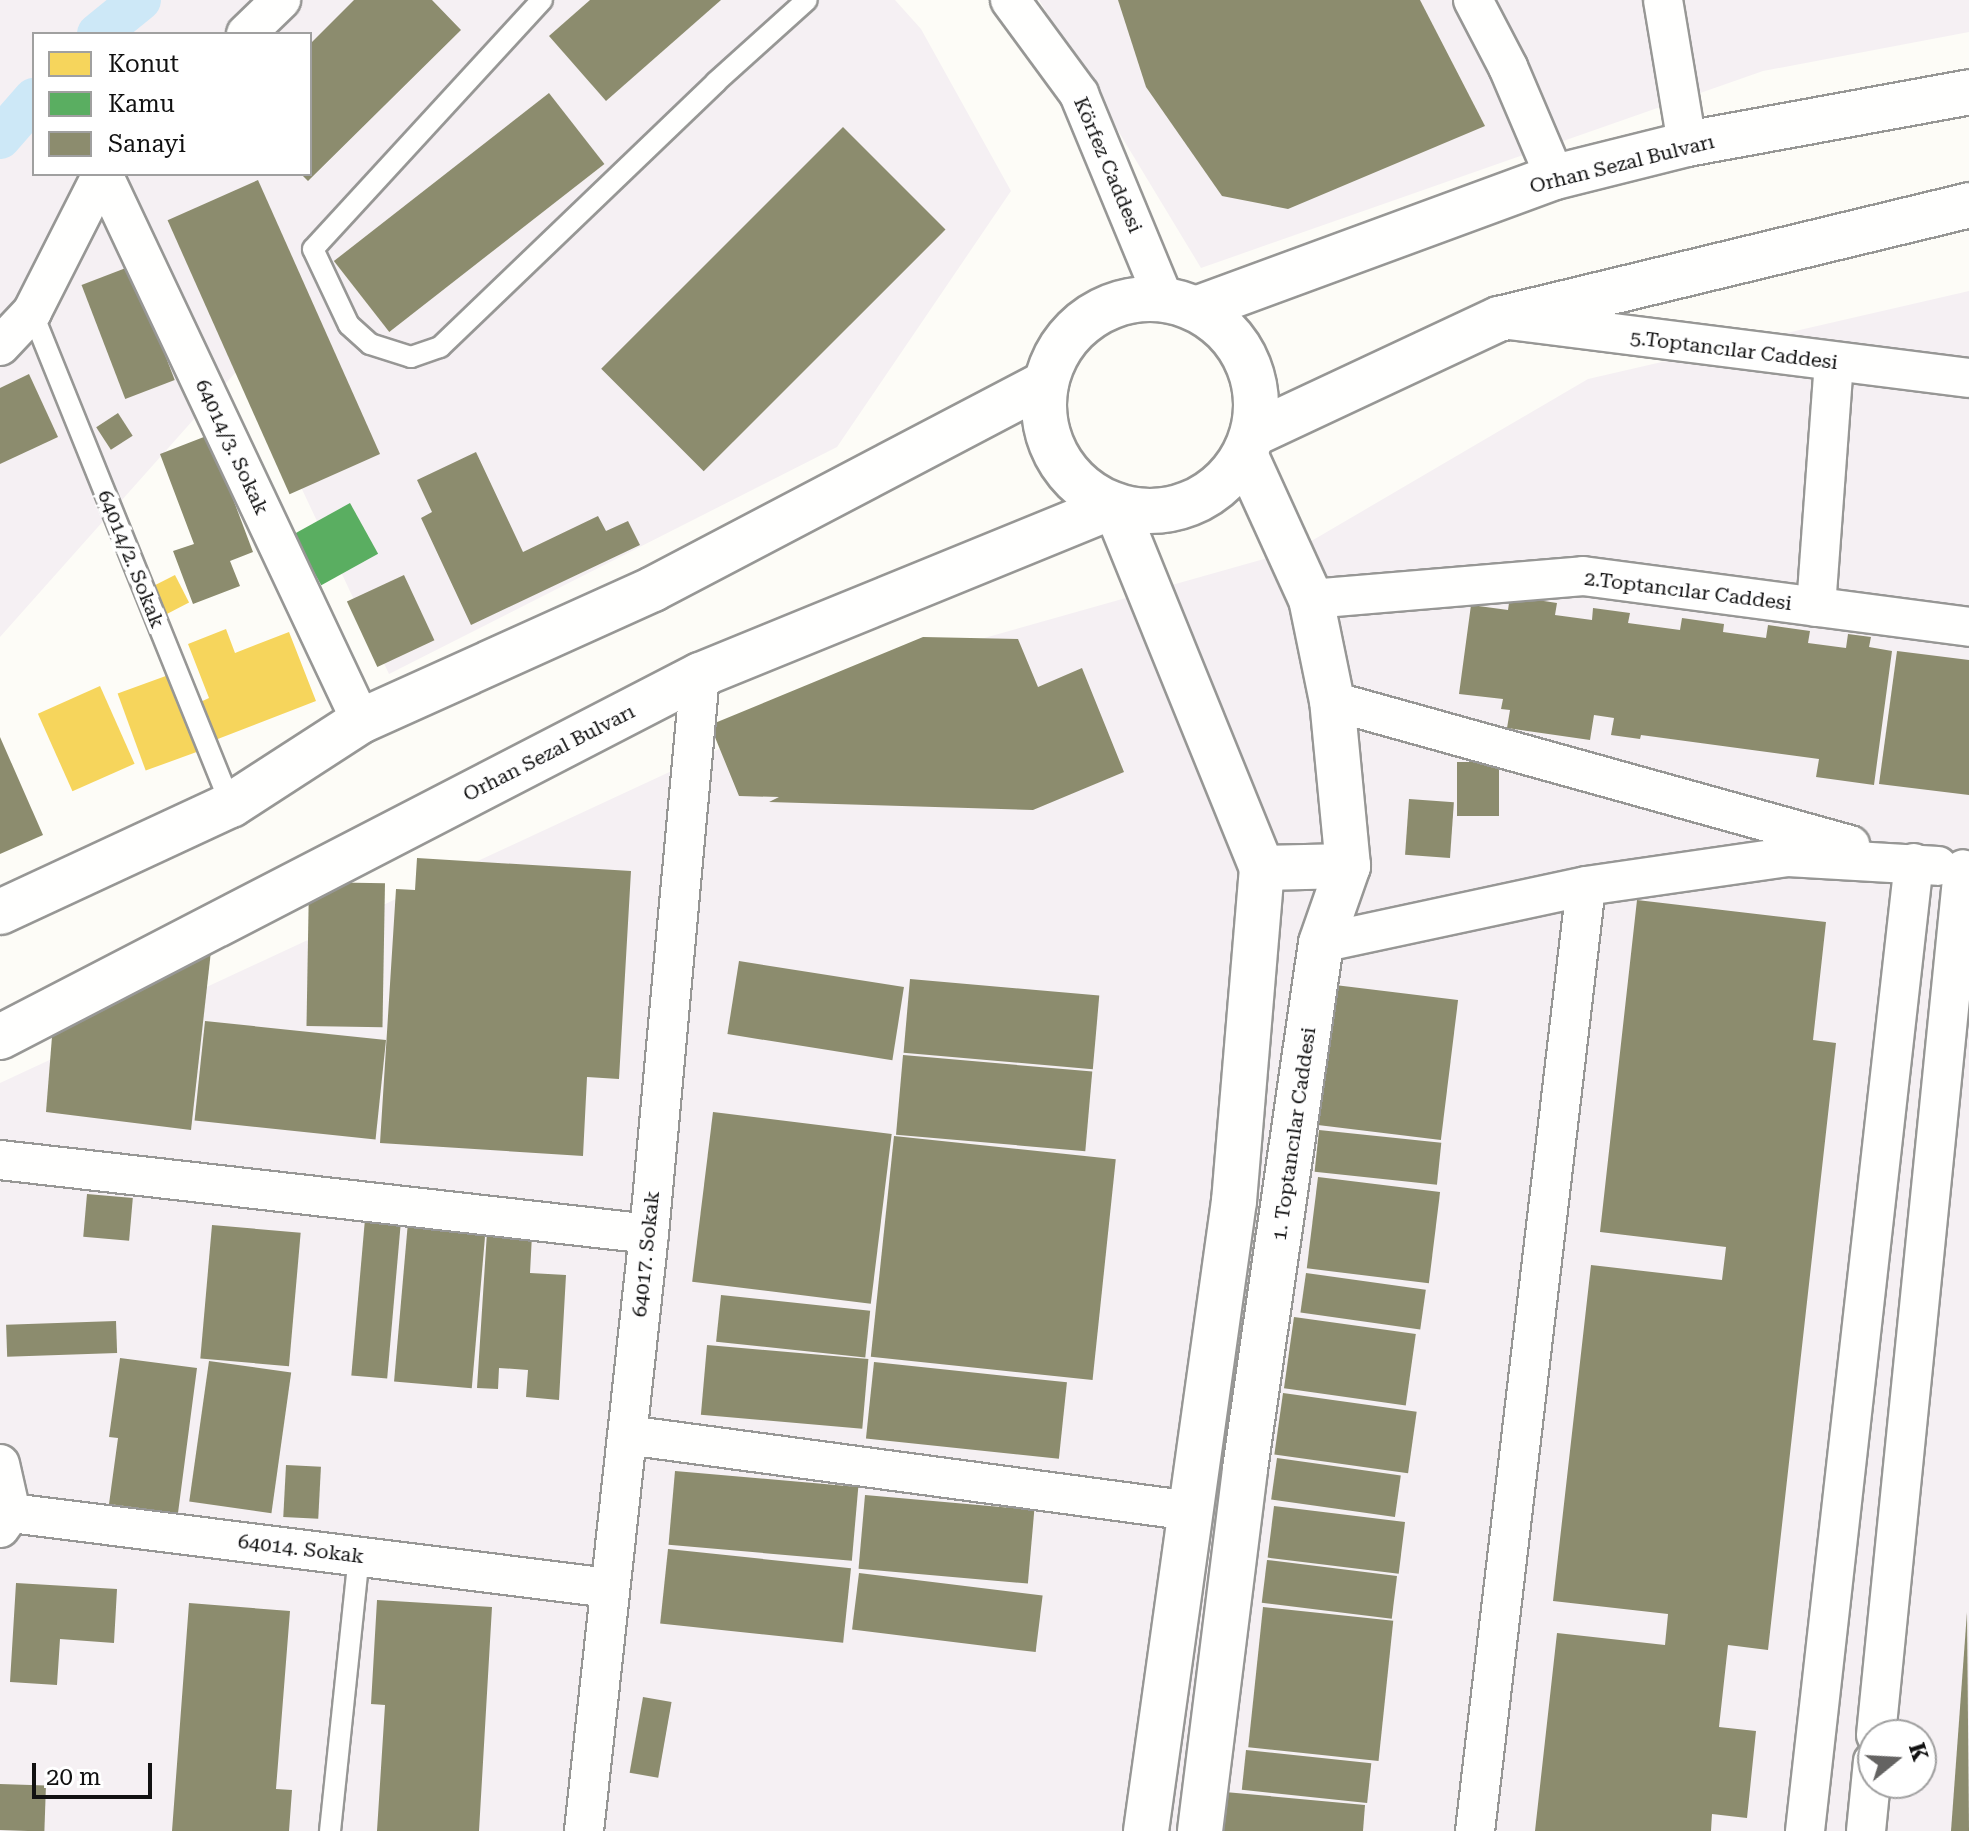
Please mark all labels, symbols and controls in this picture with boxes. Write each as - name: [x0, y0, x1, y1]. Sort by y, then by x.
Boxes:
- legend: [32, 32, 312, 176]
- text: Konut: [108, 50, 179, 78]
- text: Kamu: [108, 90, 175, 118]
- street label: Körfez Caddesi: [1069, 93, 1147, 237]
- street label: Orhan Sezal Bulvarı: [1527, 129, 1717, 199]
- text: Sanayi: [108, 130, 186, 158]
- street label: 5.Toptancılar Caddesi: [1629, 325, 1839, 375]
- street label: 64014/3. Sokak: [190, 376, 274, 518]
- street label: 64014/2. Sokak: [92, 487, 170, 631]
- street label: 2.Toptancılar Caddesi: [1583, 566, 1793, 616]
- street label: Orhan Sezal Bulvarı: [459, 699, 639, 807]
- street label: 1. Toptancılar Caddesi: [1267, 1026, 1321, 1242]
- street label: 64017. Sokak: [627, 1190, 665, 1318]
- street label: 64014. Sokak: [237, 1529, 365, 1569]
- north arrow: [1857, 1719, 1937, 1799]
- text: K: [1904, 1740, 1933, 1764]
- scale bar: [36, 1747, 156, 1797]
- text: 20 m: [46, 1763, 101, 1791]

